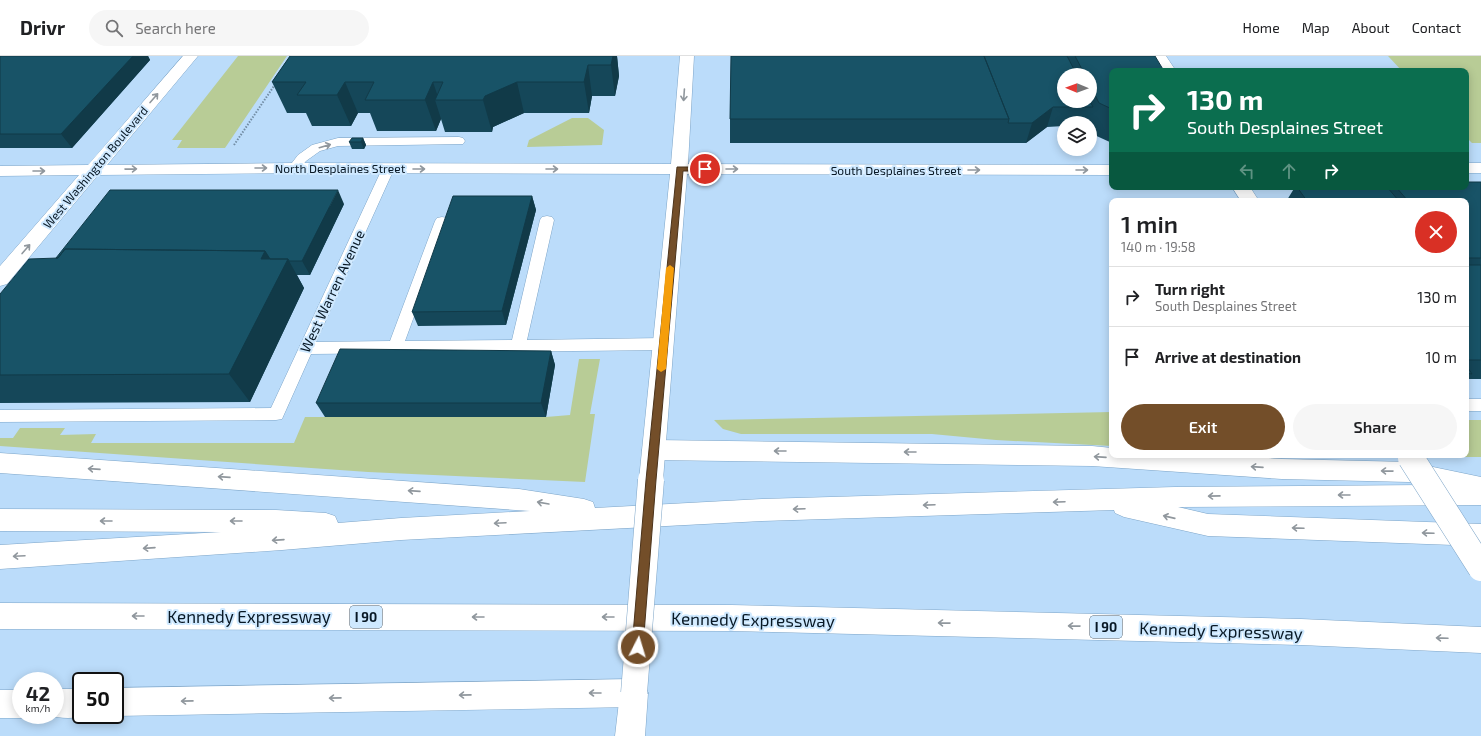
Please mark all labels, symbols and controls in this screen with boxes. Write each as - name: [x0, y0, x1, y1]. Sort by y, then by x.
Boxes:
- search box: [89, 10, 369, 46]
- text: Drivr: [20, 16, 65, 39]
- icon: search: [103, 17, 125, 39]
- text: Search here: [135, 19, 216, 37]
- text: Home: [1243, 19, 1280, 36]
- text: Map: [1302, 19, 1330, 36]
- text: About: [1352, 19, 1390, 36]
- text: Contact: [1412, 19, 1461, 36]
- north arrow: [1057, 68, 1097, 108]
- map controls: [1057, 68, 1097, 156]
- text: 130 m: [1187, 82, 1263, 116]
- icon: right: [1121, 84, 1173, 136]
- one-way arrow: [680, 88, 688, 101]
- one-way arrow: [150, 93, 159, 103]
- street label: West Washington Boulevard: [40, 103, 150, 231]
- button: layers: [1057, 116, 1097, 156]
- text: South Desplaines Street: [1187, 116, 1383, 138]
- one-way arrow: [319, 142, 332, 149]
- pin: [688, 152, 722, 186]
- icon: arrive: [694, 158, 716, 180]
- icon: left: [1236, 160, 1258, 182]
- icon: ahead: [1278, 160, 1300, 182]
- icon: right: [1320, 160, 1342, 182]
- street label: North Desplaines Street: [275, 161, 406, 175]
- street label: South Desplaines Street: [831, 163, 962, 177]
- one-way arrow: [254, 164, 267, 172]
- one-way arrow: [124, 165, 137, 173]
- one-way arrow: [412, 165, 425, 173]
- one-way arrow: [545, 165, 558, 173]
- one-way arrow: [725, 165, 738, 173]
- one-way arrow: [967, 166, 980, 174]
- one-way arrow: [1075, 166, 1088, 174]
- one-way arrow: [32, 167, 45, 175]
- text: 1 min: [1121, 209, 1178, 238]
- button: close: [1415, 211, 1457, 253]
- street label: West Warren Avenue: [296, 227, 368, 355]
- text: 140 m · 19:58: [1121, 239, 1196, 255]
- one-way arrow: [21, 244, 30, 254]
- text: Turn right: [1155, 280, 1225, 298]
- icon: right: [1121, 286, 1143, 308]
- text: 130 m: [1417, 288, 1457, 306]
- text: South Desplaines Street: [1155, 298, 1297, 314]
- icon: arrive: [1121, 346, 1143, 368]
- text: Arrive at destination: [1155, 348, 1301, 366]
- text: 10 m: [1425, 348, 1457, 366]
- button: Exit: [1121, 404, 1285, 450]
- button: Share: [1293, 404, 1457, 450]
- one-way arrow: [774, 447, 787, 455]
- one-way arrow: [904, 448, 917, 456]
- one-way arrow: [1094, 453, 1107, 460]
- one-way arrow: [1251, 464, 1264, 471]
- one-way arrow: [88, 465, 101, 472]
- one-way arrow: [1381, 468, 1394, 475]
- one-way arrow: [218, 474, 231, 481]
- one-way arrow: [408, 488, 421, 495]
- one-way arrow: [1338, 491, 1351, 499]
- one-way arrow: [1208, 492, 1221, 500]
- one-way arrow: [1053, 498, 1066, 505]
- one-way arrow: [537, 499, 550, 507]
- one-way arrow: [923, 502, 936, 509]
- one-way arrow: [793, 506, 806, 513]
- one-way arrow: [1163, 512, 1176, 520]
- one-way arrow: [100, 517, 113, 525]
- one-way arrow: [230, 517, 243, 525]
- one-way arrow: [494, 520, 507, 527]
- one-way arrow: [1292, 525, 1305, 532]
- one-way arrow: [1422, 529, 1435, 537]
- one-way arrow: [272, 536, 285, 543]
- one-way arrow: [143, 544, 156, 552]
- one-way arrow: [13, 552, 26, 559]
- street label: Kennedy Expressway: [167, 606, 331, 627]
- road number: I 90: [350, 606, 382, 628]
- street label: Kennedy Expressway: [671, 608, 835, 631]
- one-way arrow: [132, 612, 145, 620]
- one-way arrow: [472, 613, 485, 621]
- one-way arrow: [602, 613, 615, 621]
- road number: I 90: [1090, 616, 1122, 638]
- street label: Kennedy Expressway: [1139, 617, 1303, 644]
- one-way arrow: [938, 619, 951, 627]
- one-way arrow: [1068, 623, 1081, 630]
- position arrow: [617, 626, 659, 668]
- one-way arrow: [1436, 635, 1449, 642]
- speed limit sign: 50: [72, 672, 124, 724]
- text: 42: [26, 681, 50, 705]
- one-way arrow: [589, 689, 602, 697]
- one-way arrow: [459, 691, 472, 699]
- one-way arrow: [329, 694, 342, 702]
- one-way arrow: [181, 697, 194, 705]
- text: km/h: [26, 702, 50, 714]

